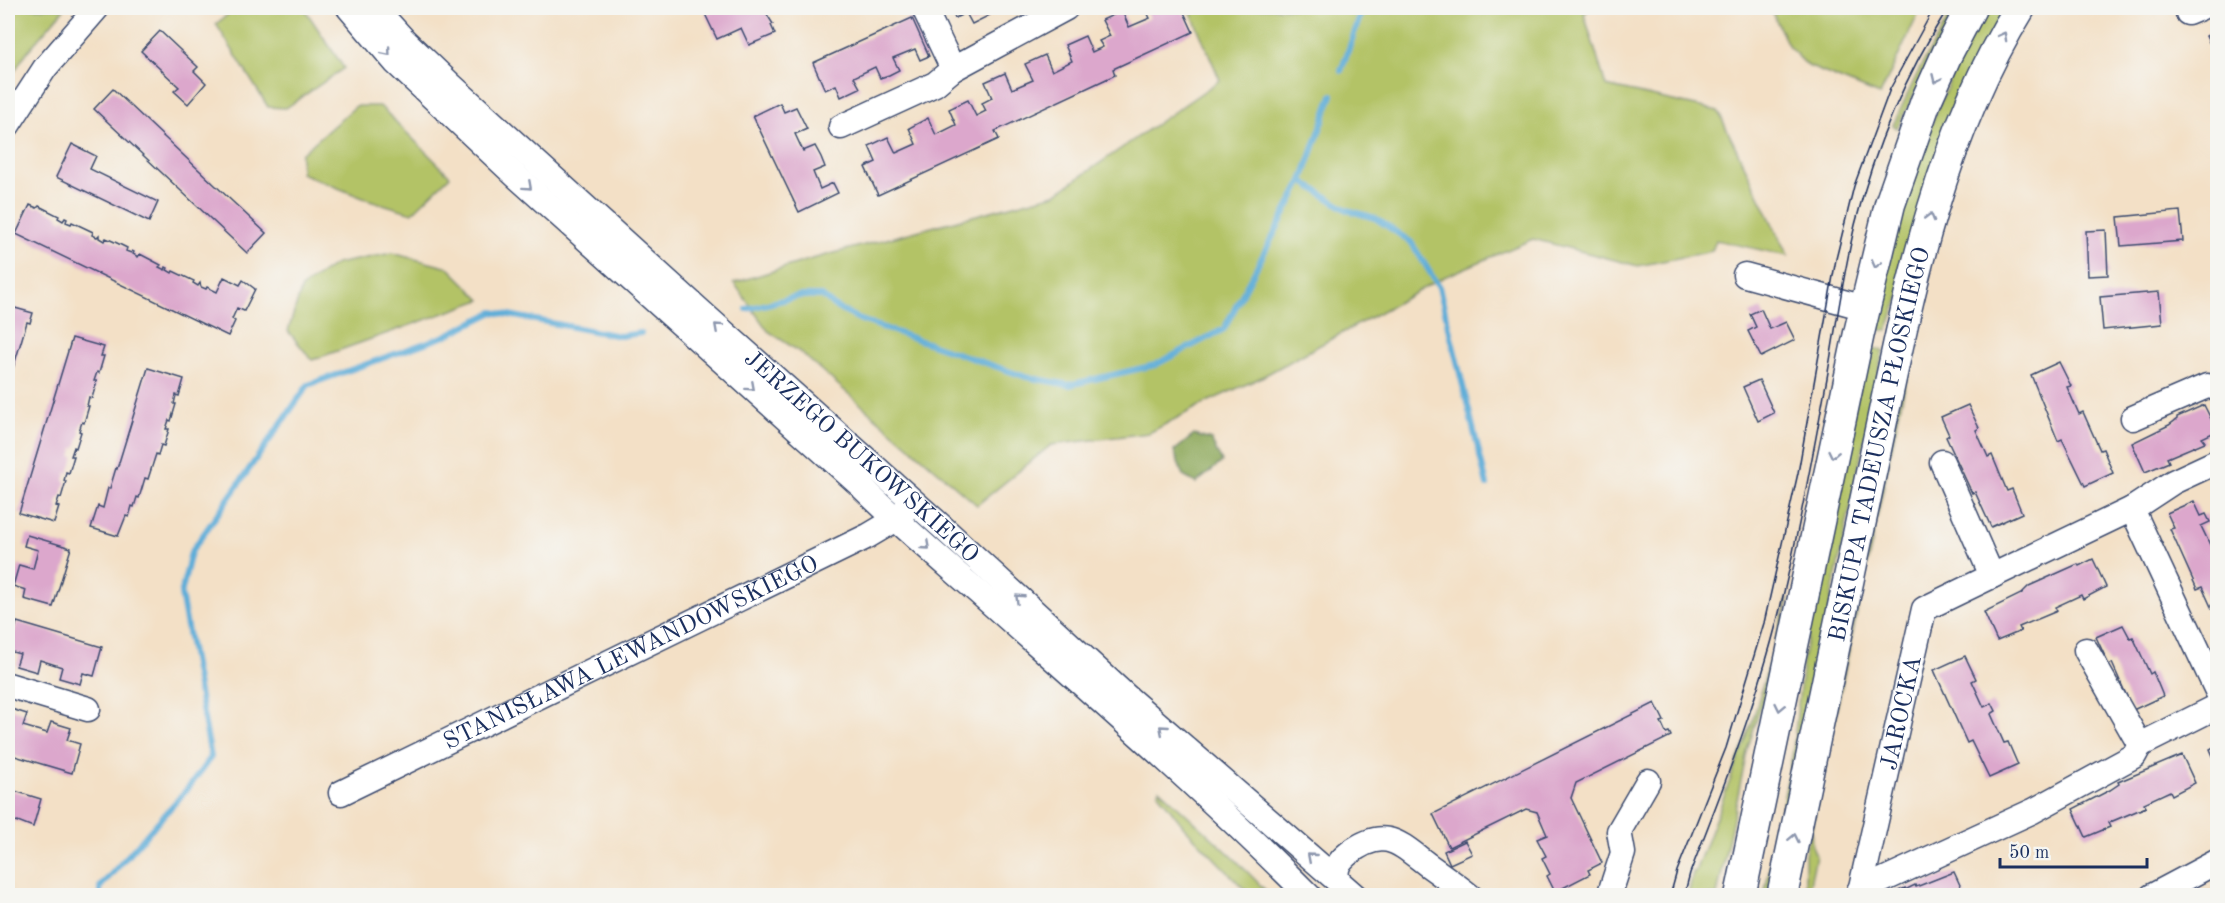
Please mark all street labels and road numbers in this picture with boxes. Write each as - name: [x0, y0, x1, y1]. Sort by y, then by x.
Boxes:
- street label: BISKUPA TADEUSZA PŁOSKIEGO: [1826, 245, 1935, 644]
- street label: JERZEGO BUKOWSKIEGO: [739, 347, 983, 568]
- street label: STANISŁAWA LEWANDOWSKIEGO: [440, 552, 822, 755]
- street label: JAROCKA: [1878, 654, 1927, 772]

